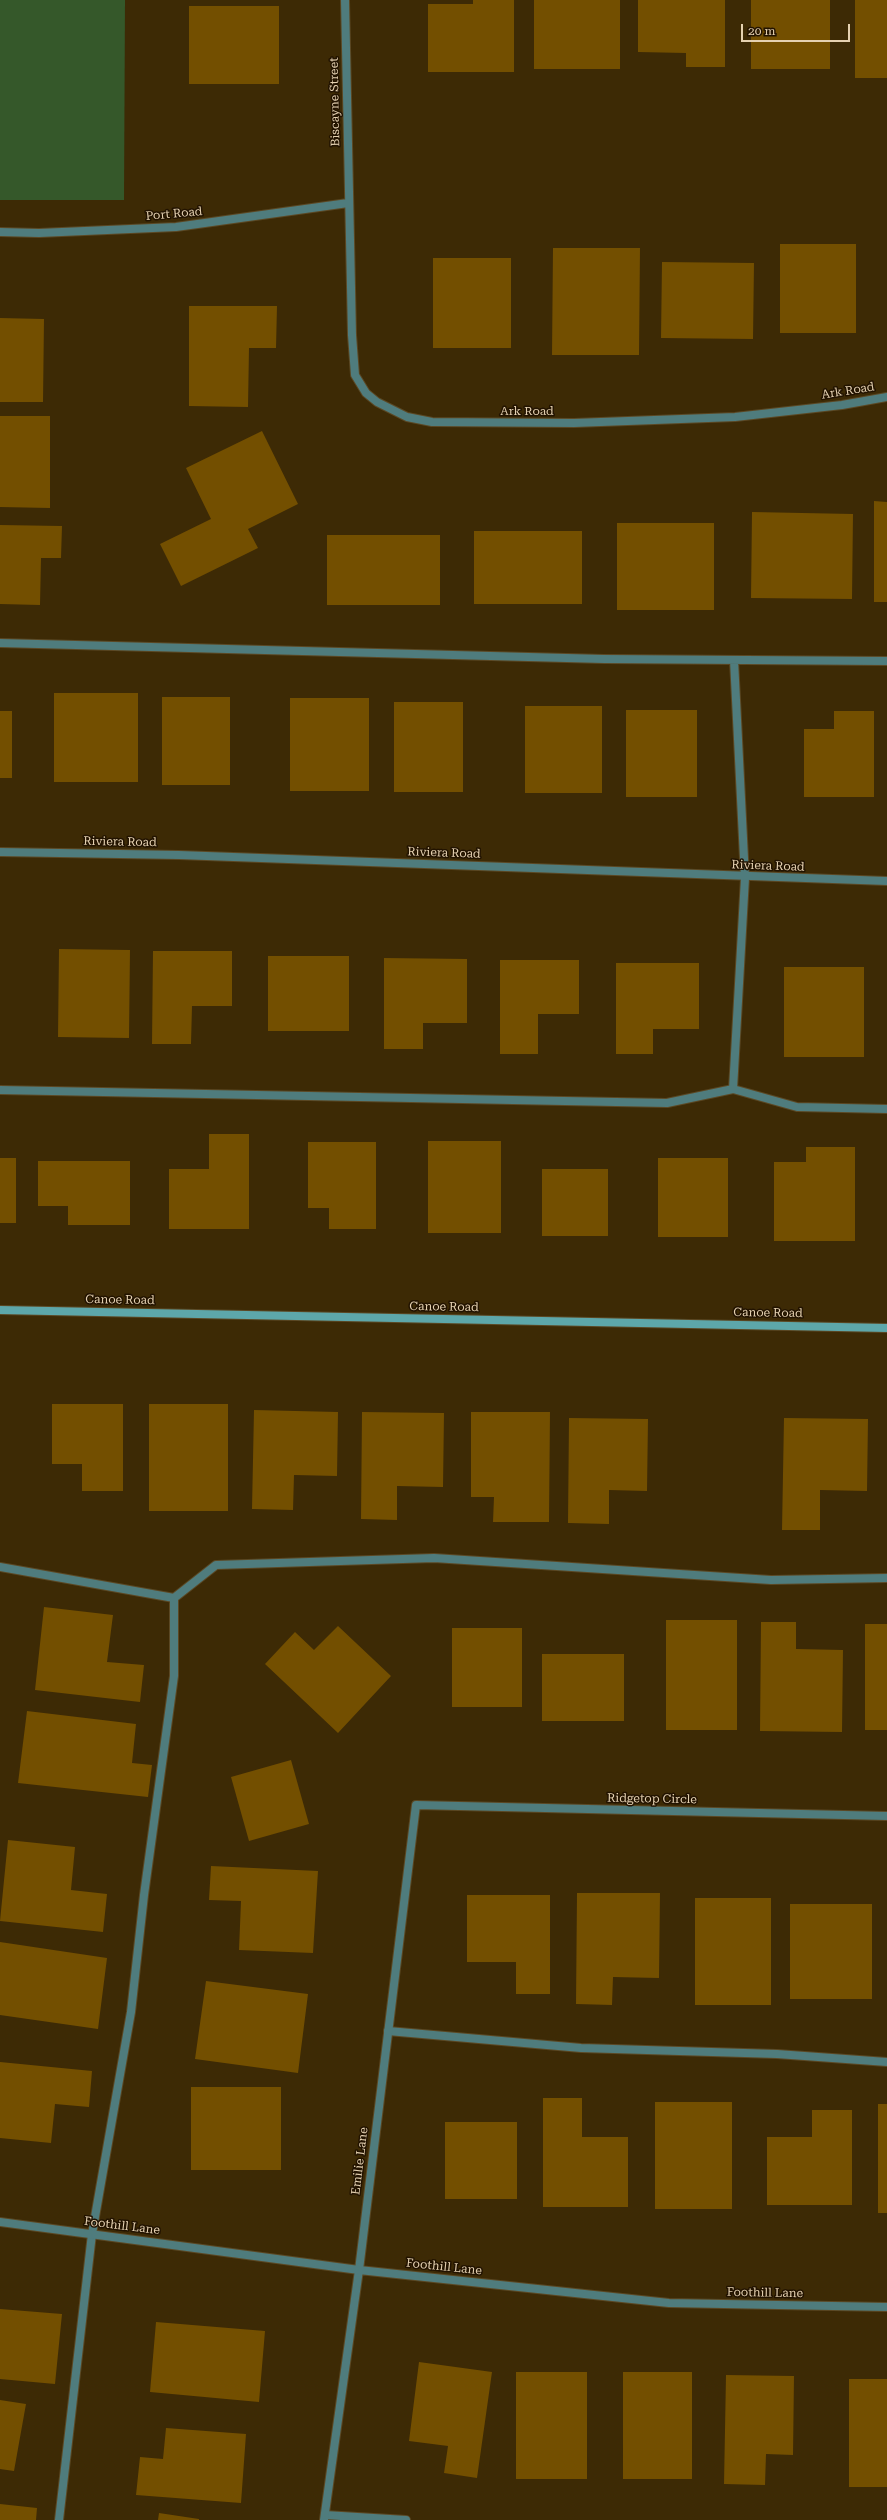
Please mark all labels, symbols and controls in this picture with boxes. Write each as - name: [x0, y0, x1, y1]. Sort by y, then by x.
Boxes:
- scale bar: [743, 16, 852, 42]
- text: 20 m: [748, 24, 775, 38]
- street label: Biscayne Street: [327, 57, 343, 147]
- street label: Port Road: [145, 204, 203, 224]
- street label: Ark Road: [820, 380, 876, 402]
- street label: Ark Road: [500, 404, 554, 418]
- street label: Riviera Road: [83, 834, 157, 850]
- street label: Riviera Road: [407, 845, 481, 861]
- street label: Riviera Road: [731, 858, 805, 874]
- street label: Canoe Road: [85, 1292, 155, 1308]
- street label: Canoe Road: [409, 1299, 479, 1315]
- street label: Canoe Road: [733, 1305, 803, 1321]
- street label: Ridgetop Circle: [607, 1791, 697, 1807]
- street label: Emilie Lane: [349, 2126, 371, 2196]
- street label: Foothill Lane: [83, 2214, 161, 2238]
- street label: Foothill Lane: [405, 2256, 483, 2278]
- street label: Foothill Lane: [727, 2285, 803, 2301]

